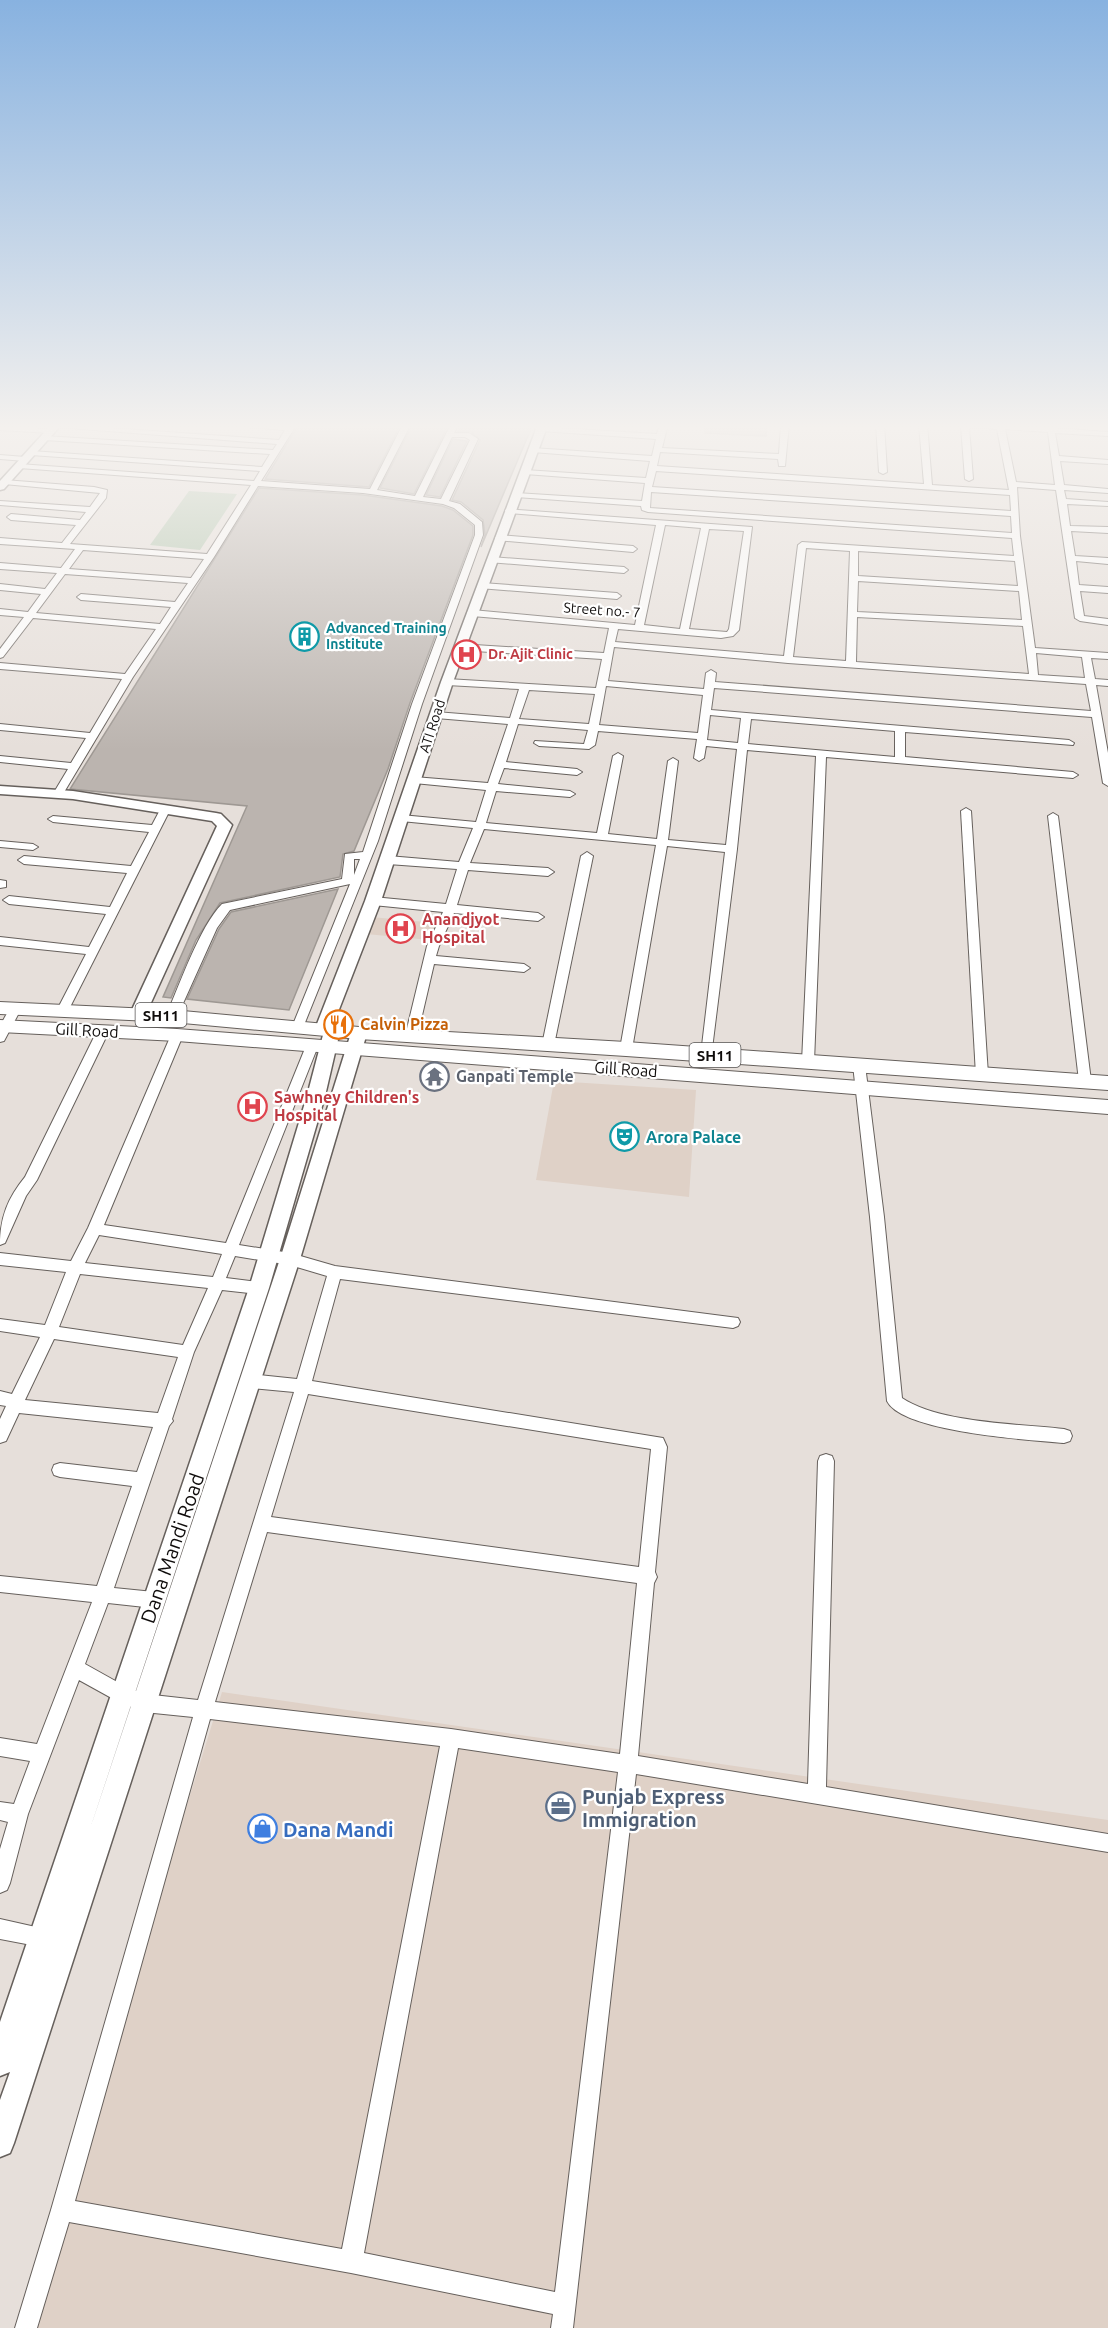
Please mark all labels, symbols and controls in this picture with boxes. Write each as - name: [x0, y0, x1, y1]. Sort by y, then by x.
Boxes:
- street label: Street no.- 7: [563, 599, 641, 621]
- building icon: Advanced Training Institute: [289, 620, 321, 652]
- place label: Advanced Training Institute: [326, 620, 447, 652]
- hospital icon: Dr. Ajit Clinic: [451, 638, 483, 670]
- place label: Dr. Ajit Clinic: [488, 646, 573, 662]
- street label: ATI Road: [416, 697, 448, 755]
- place label: Anandjyot Hospital: [422, 910, 499, 946]
- hospital icon: Anandjyot Hospital: [385, 912, 417, 944]
- road number: SH11: [136, 1003, 186, 1027]
- restaurant icon: Calvin Pizza: [323, 1008, 355, 1040]
- place label: Calvin Pizza: [360, 1015, 449, 1033]
- street label: Gill Road: [55, 1019, 119, 1041]
- road number: SH11: [690, 1043, 740, 1067]
- street label: Gill Road: [594, 1058, 658, 1080]
- temple icon: Ganpati Temple: [419, 1060, 451, 1092]
- place label: Ganpati Temple: [456, 1067, 574, 1085]
- place label: Sawhney Children's Hospital: [274, 1088, 419, 1124]
- hospital icon: Sawhney Children's Hospital: [237, 1090, 269, 1122]
- theatre icon: Arora Palace: [609, 1121, 641, 1153]
- place label: Arora Palace: [646, 1128, 741, 1146]
- street label: Dana Mandi Road: [136, 1470, 208, 1626]
- place label: Punjab Express Immigration: [582, 1785, 725, 1831]
- office icon: Punjab Express Immigration: [545, 1791, 577, 1823]
- shop icon: Dana Mandi: [246, 1813, 278, 1845]
- place label: Dana Mandi: [283, 1818, 394, 1841]

